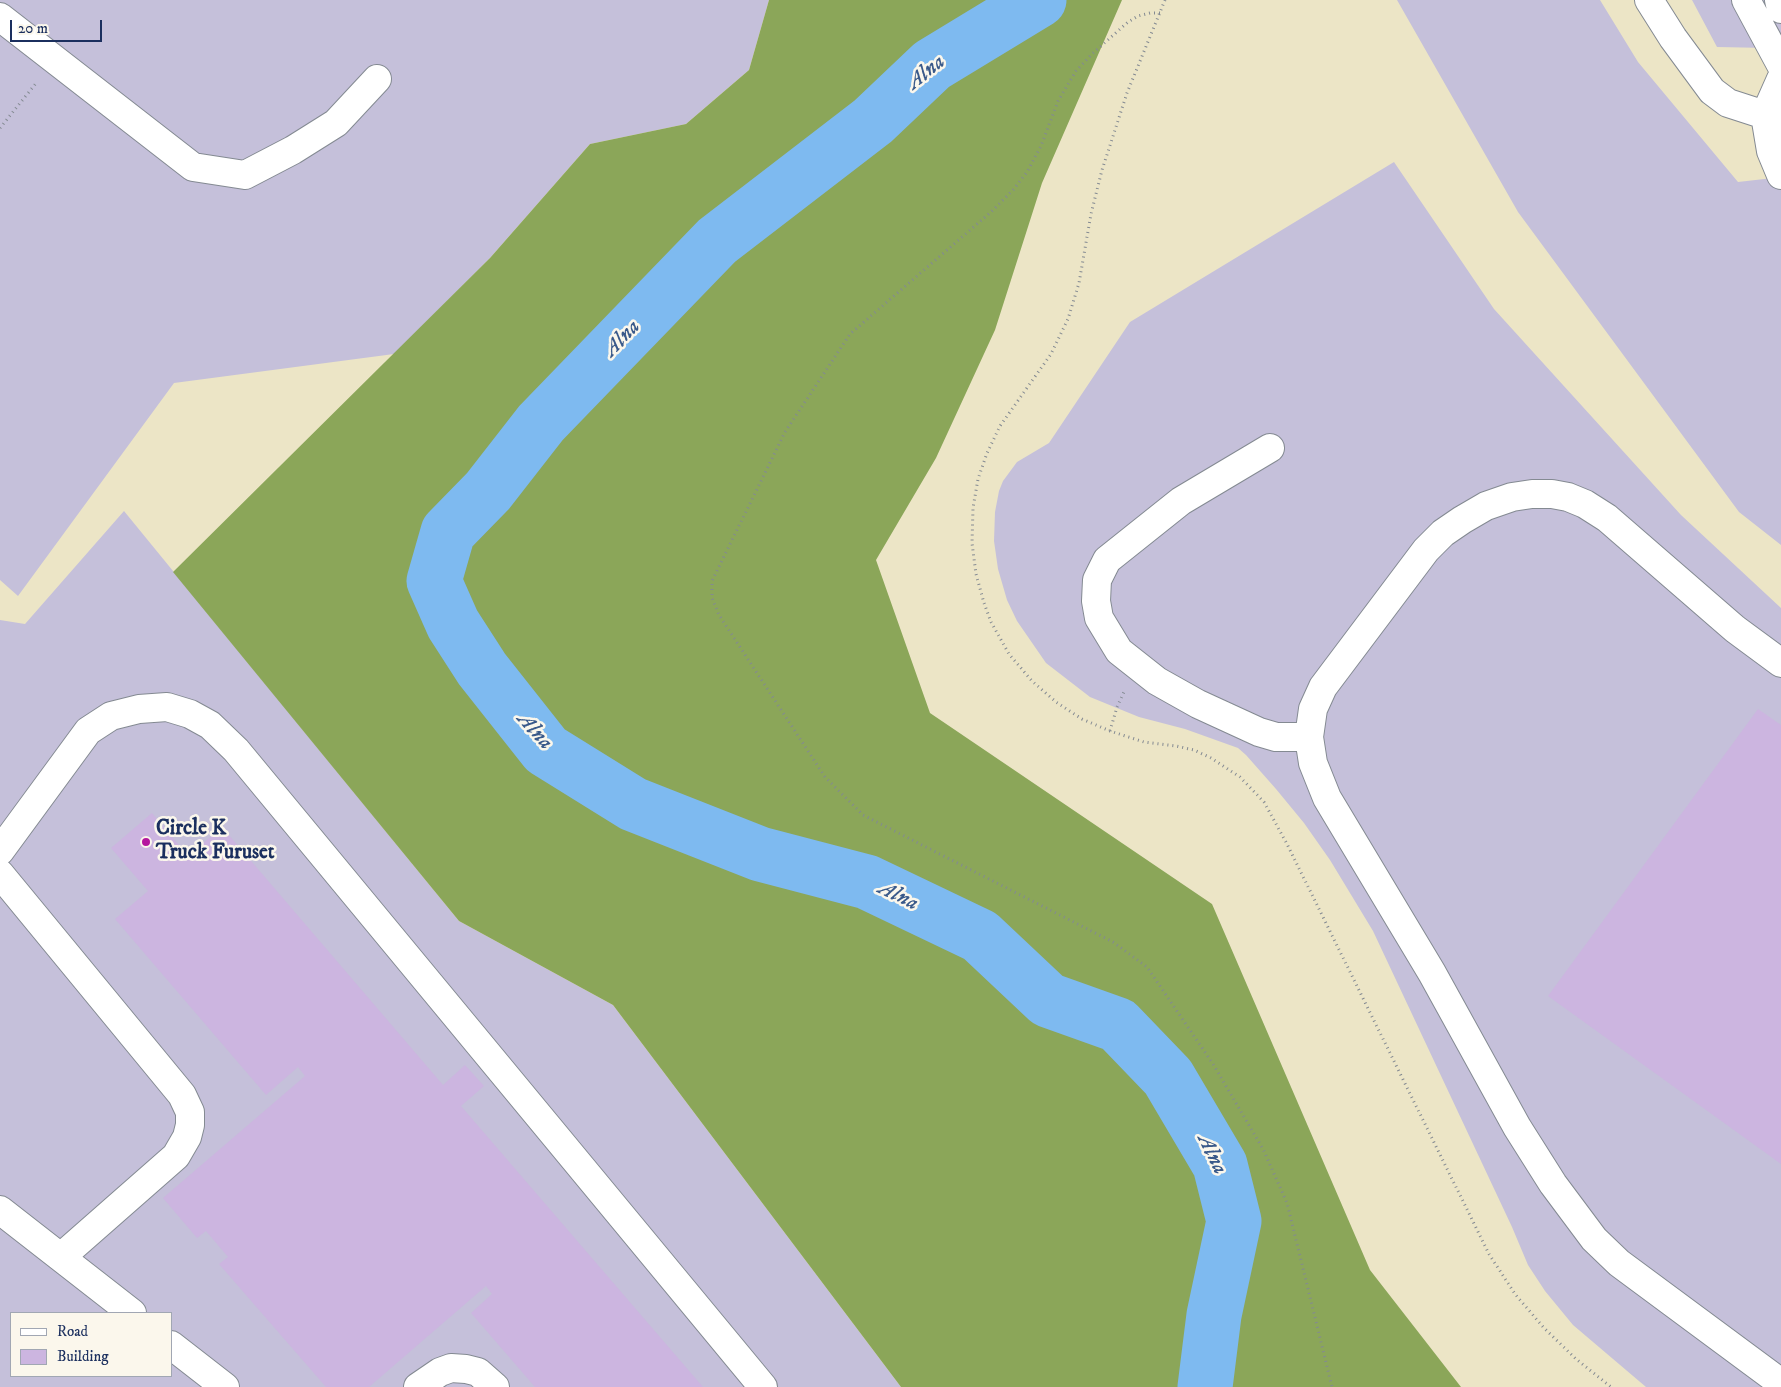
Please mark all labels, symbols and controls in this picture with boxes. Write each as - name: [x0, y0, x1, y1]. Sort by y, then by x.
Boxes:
- scale bar: [12, 10, 105, 42]
- text: 20 m: [18, 19, 48, 38]
- water label: Alna: [903, 50, 951, 96]
- water label: Alna: [599, 315, 647, 363]
- water label: Alna: [510, 708, 558, 756]
- place label: Circle K Truck Furuset: [156, 817, 274, 867]
- marker: Circle K Truck Furuset: [140, 836, 152, 848]
- water label: Alna: [874, 876, 922, 918]
- water label: Alna: [1190, 1131, 1232, 1179]
- legend: [10, 1312, 172, 1377]
- text: Road: [57, 1322, 88, 1341]
- text: Building: [57, 1347, 109, 1366]

